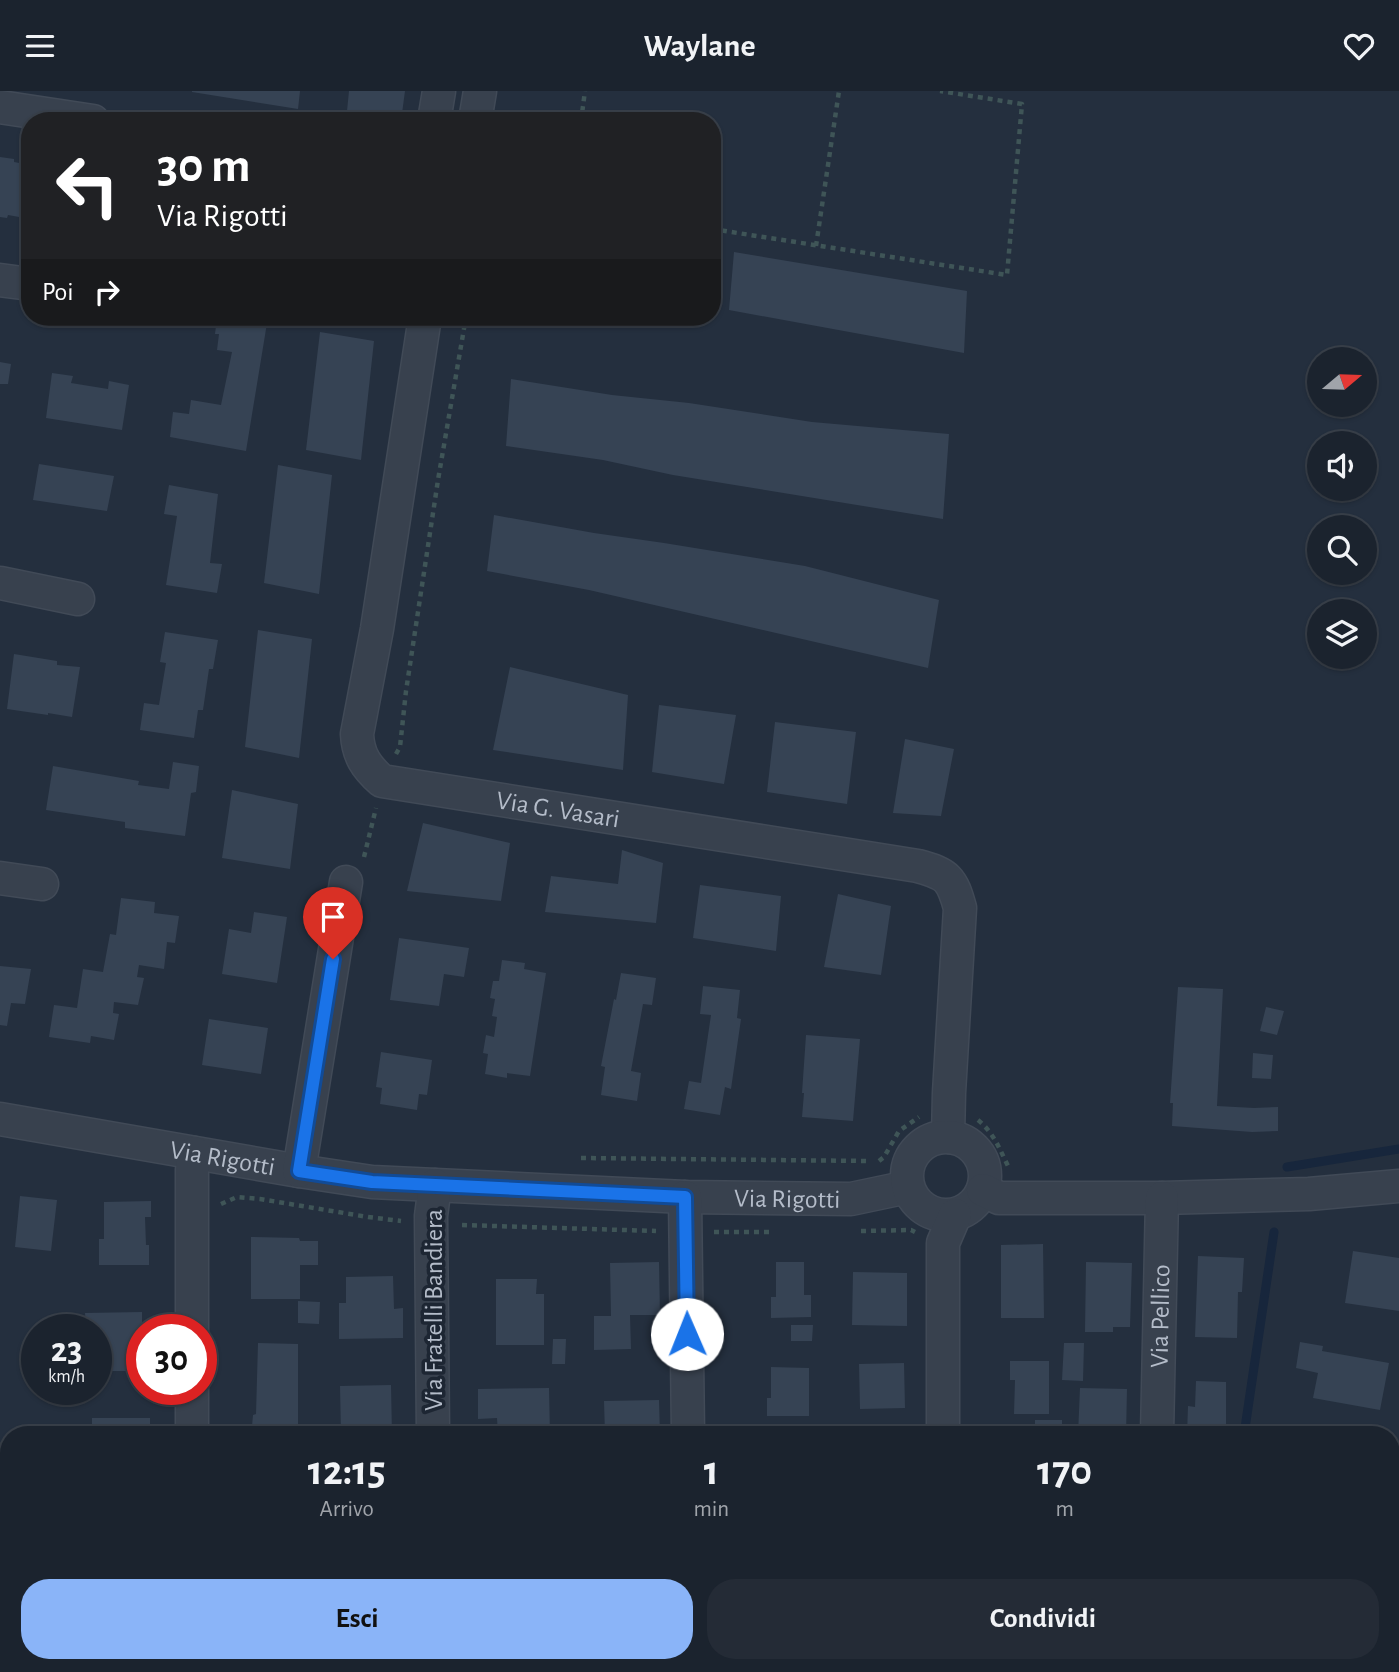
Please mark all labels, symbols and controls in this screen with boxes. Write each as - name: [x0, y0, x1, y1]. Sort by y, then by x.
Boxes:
- icon: menu: [21, 27, 59, 65]
- icon: heart: [1340, 27, 1378, 65]
- text: Waylane: [643, 30, 756, 62]
- icon: left: [42, 140, 133, 231]
- text: 30 m: [157, 142, 251, 191]
- text: Via Rigotti: [157, 200, 288, 232]
- icon: right: [88, 273, 126, 311]
- text: Poi: [42, 279, 74, 305]
- north arrow: [1307, 347, 1377, 417]
- map controls: [1307, 347, 1377, 669]
- button: sound: [1307, 431, 1377, 501]
- button: search: [1307, 515, 1377, 585]
- button: layers: [1307, 599, 1377, 669]
- street label: Via G. Vasari: [495, 787, 622, 833]
- pin: [303, 887, 363, 959]
- icon: arrive: [314, 898, 352, 936]
- street label: Via Rigotti: [168, 1137, 277, 1181]
- street label: Via Rigotti: [734, 1186, 841, 1213]
- street label: Via Fratelli Bandiera: [421, 1209, 447, 1411]
- street label: Via Pellico: [1146, 1264, 1175, 1368]
- position arrow: [650, 1297, 724, 1371]
- speed limit sign: 30: [126, 1314, 217, 1405]
- text: 23: [51, 1333, 82, 1368]
- text: km/h: [48, 1368, 85, 1386]
- text: 12:15: [308, 1450, 386, 1492]
- text: 1: [704, 1450, 719, 1492]
- text: 170: [1037, 1450, 1092, 1492]
- text: Arrivo: [320, 1498, 374, 1521]
- text: min: [693, 1498, 729, 1521]
- text: m: [1055, 1498, 1074, 1521]
- button: Esci: [21, 1579, 693, 1659]
- button: Condividi: [707, 1579, 1379, 1659]

